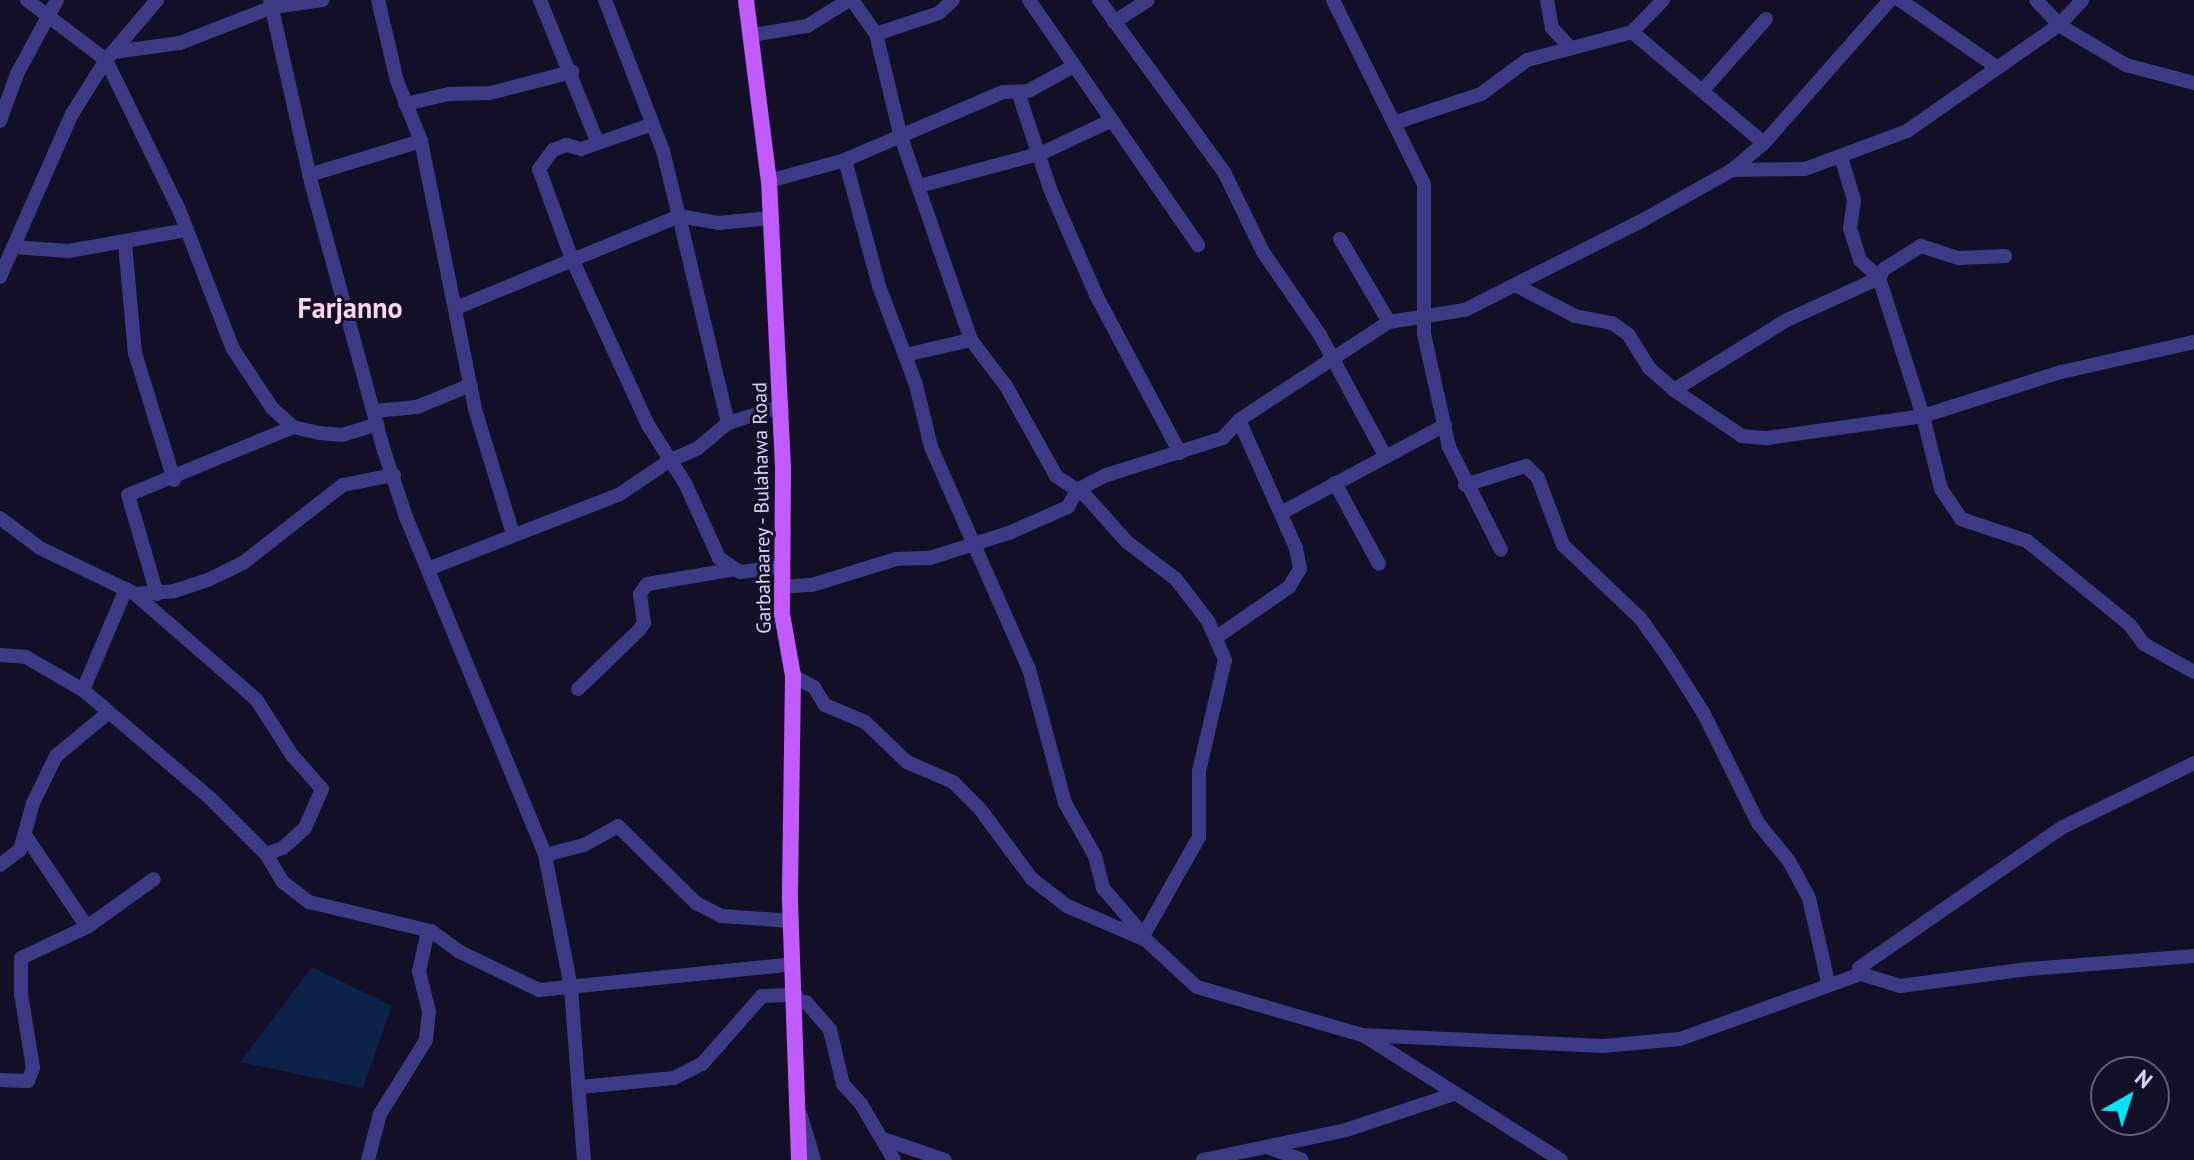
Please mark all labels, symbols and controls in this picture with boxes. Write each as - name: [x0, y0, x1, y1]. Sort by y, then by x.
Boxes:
- district label: Farjanno: [298, 291, 402, 325]
- street label: Garbahaarey - Bulahawa Road: [748, 380, 776, 636]
- north arrow: [2090, 1056, 2170, 1136]
- text: N: [2129, 1063, 2158, 1094]

